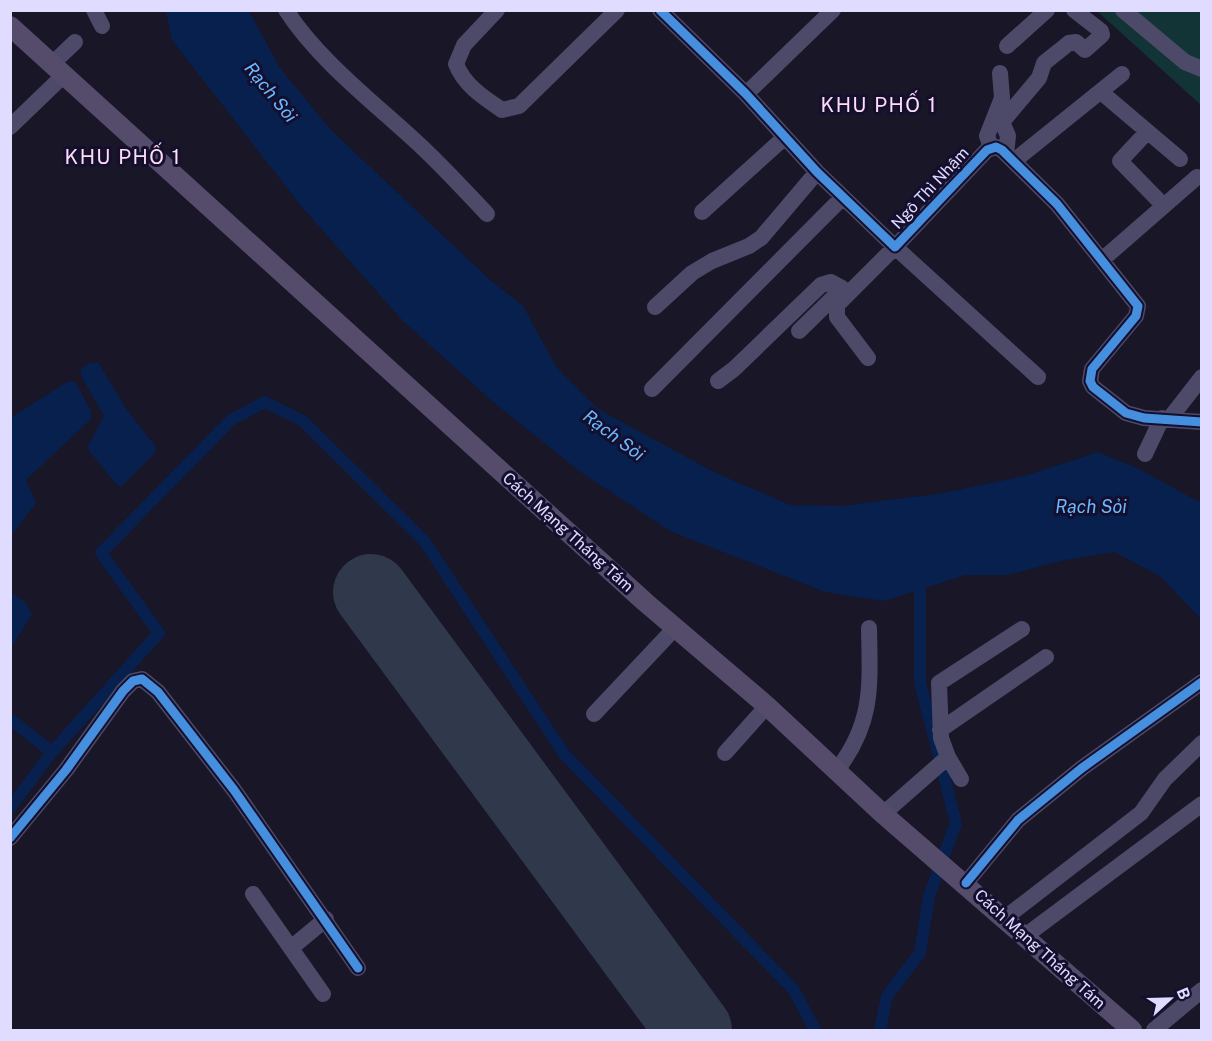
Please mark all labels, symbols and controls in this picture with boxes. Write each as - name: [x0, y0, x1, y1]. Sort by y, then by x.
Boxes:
- water label: Rạch Sỏi: [240, 58, 302, 127]
- district label: KHU PHỐ 1: [821, 90, 937, 117]
- district label: KHU PHỐ 1: [65, 142, 181, 169]
- street label: Ngô Thì Nhậm: [887, 143, 973, 233]
- water label: Rạch Sỏi: [579, 405, 649, 465]
- street label: Cách Mạng Tháng Tám: [499, 468, 637, 596]
- water label: Rạch Sỏi: [1055, 496, 1127, 517]
- street label: Cách Mạng Tháng Tám: [971, 885, 1109, 1013]
- north arrow: [1140, 969, 1200, 1029]
- text: B: [1173, 985, 1194, 1002]

